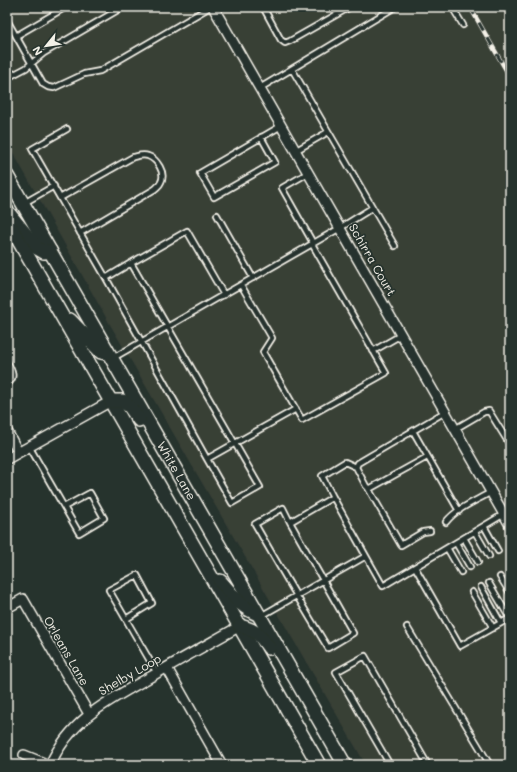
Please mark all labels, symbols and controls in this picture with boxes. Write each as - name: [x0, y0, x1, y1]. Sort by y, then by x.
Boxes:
- north arrow: [26, 26, 66, 66]
- text: N: [28, 44, 45, 59]
- street label: Schirra Court: [346, 220, 400, 299]
- street label: White Lane: [154, 438, 200, 503]
- street label: Orleans Lane: [41, 613, 93, 688]
- street label: Shelby Loop: [95, 650, 164, 698]

